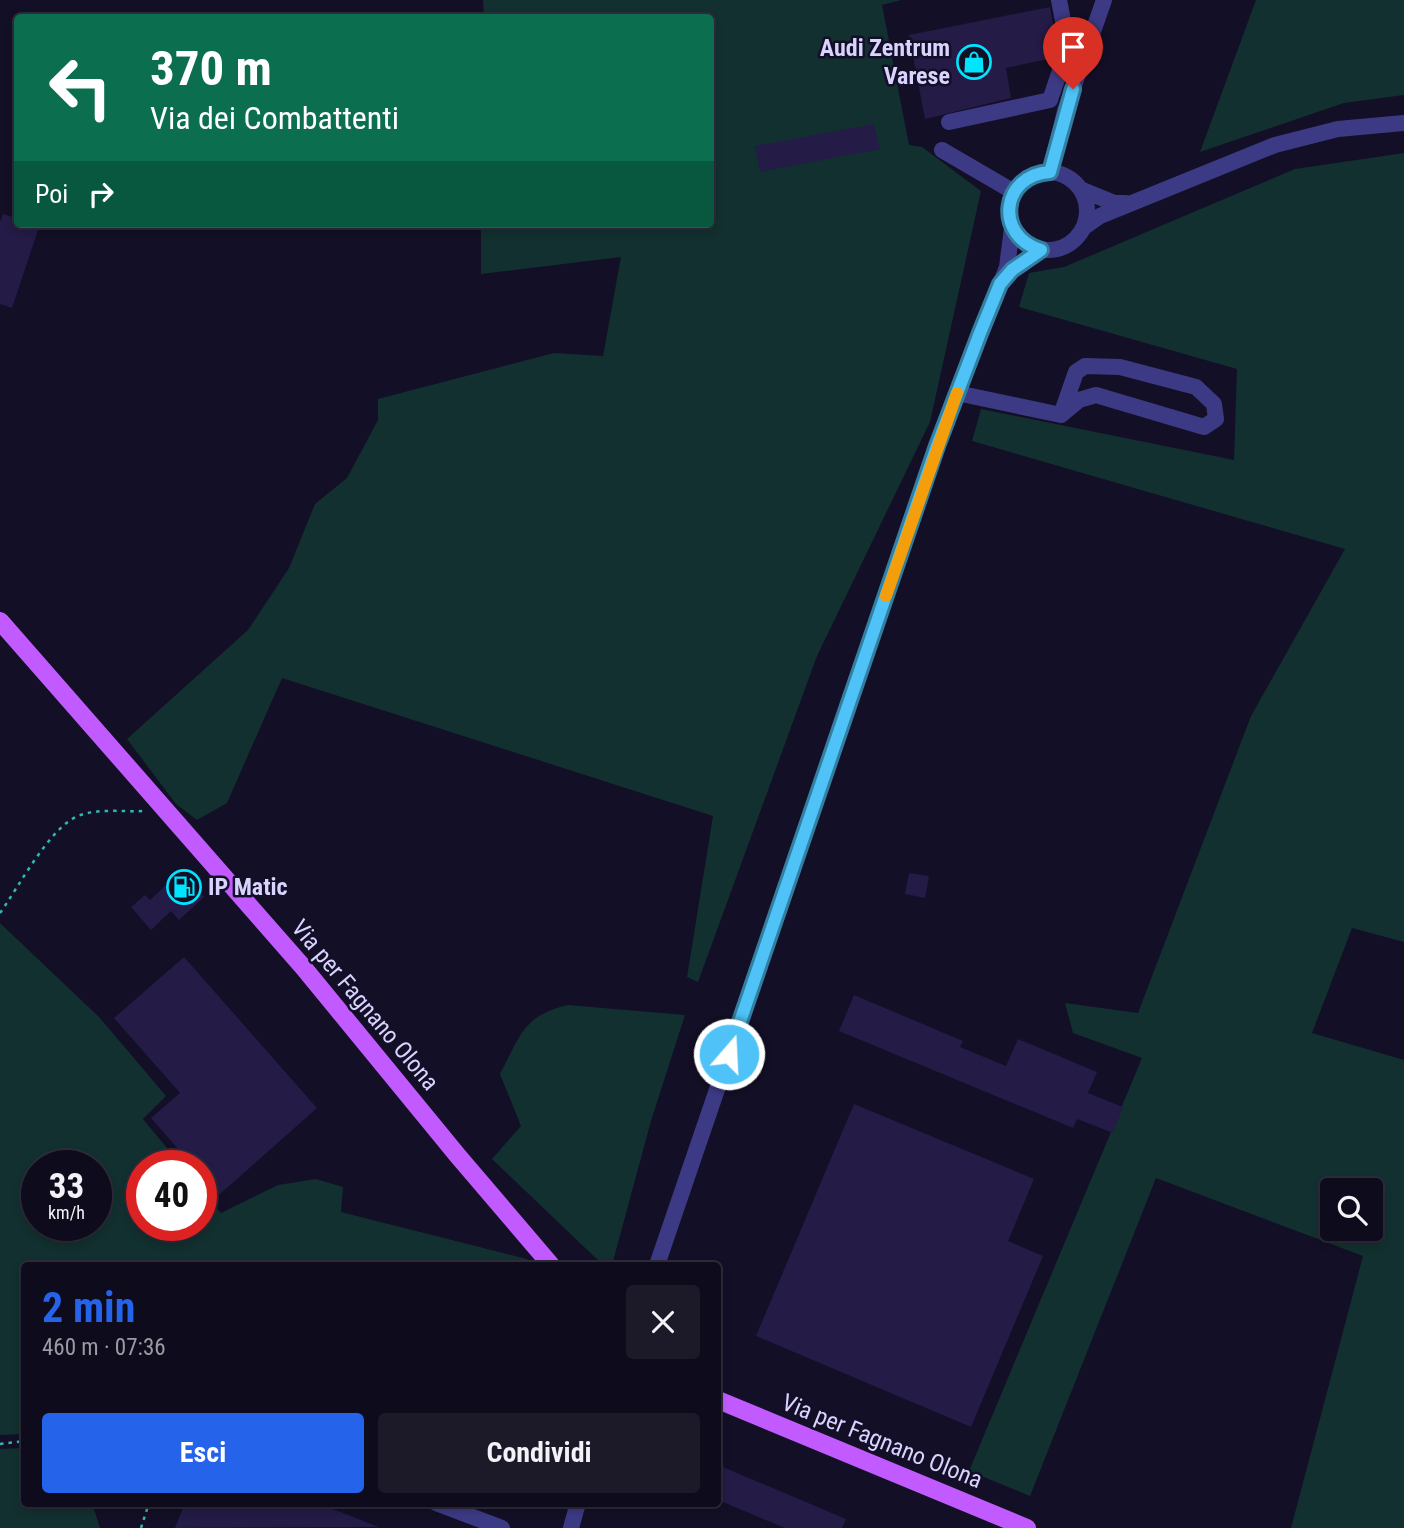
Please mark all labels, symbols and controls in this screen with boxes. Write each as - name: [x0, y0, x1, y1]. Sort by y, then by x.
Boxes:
- pin: [1043, 17, 1103, 89]
- icon: arrive: [1054, 28, 1092, 66]
- place label: Audi Zentrum Varese: [820, 34, 950, 90]
- text: 370 m: [150, 40, 272, 97]
- icon: left: [35, 42, 126, 133]
- shop icon: Audi Zentrum Varese: [955, 43, 993, 81]
- text: Via dei Combattenti: [150, 99, 399, 137]
- icon: right: [82, 175, 120, 213]
- text: Poi: [35, 179, 68, 209]
- fuel station icon: IP Matic: [165, 868, 203, 906]
- place label: IP Matic: [208, 873, 288, 901]
- street label: Via per Fagnano Olona: [286, 914, 444, 1096]
- position arrow: [692, 1017, 766, 1091]
- speed limit sign: 40: [126, 1150, 217, 1241]
- text: 33: [49, 1166, 84, 1207]
- map controls: [1320, 1178, 1383, 1241]
- button: search: [1320, 1178, 1383, 1241]
- text: km/h: [48, 1202, 85, 1223]
- text: 2 min: [42, 1283, 135, 1332]
- button: close: [626, 1285, 700, 1359]
- text: 460 m · 07:36: [42, 1334, 166, 1361]
- street label: Via per Fagnano Olona: [778, 1388, 986, 1494]
- button: Esci: [42, 1413, 364, 1493]
- button: Condividi: [378, 1413, 700, 1493]

